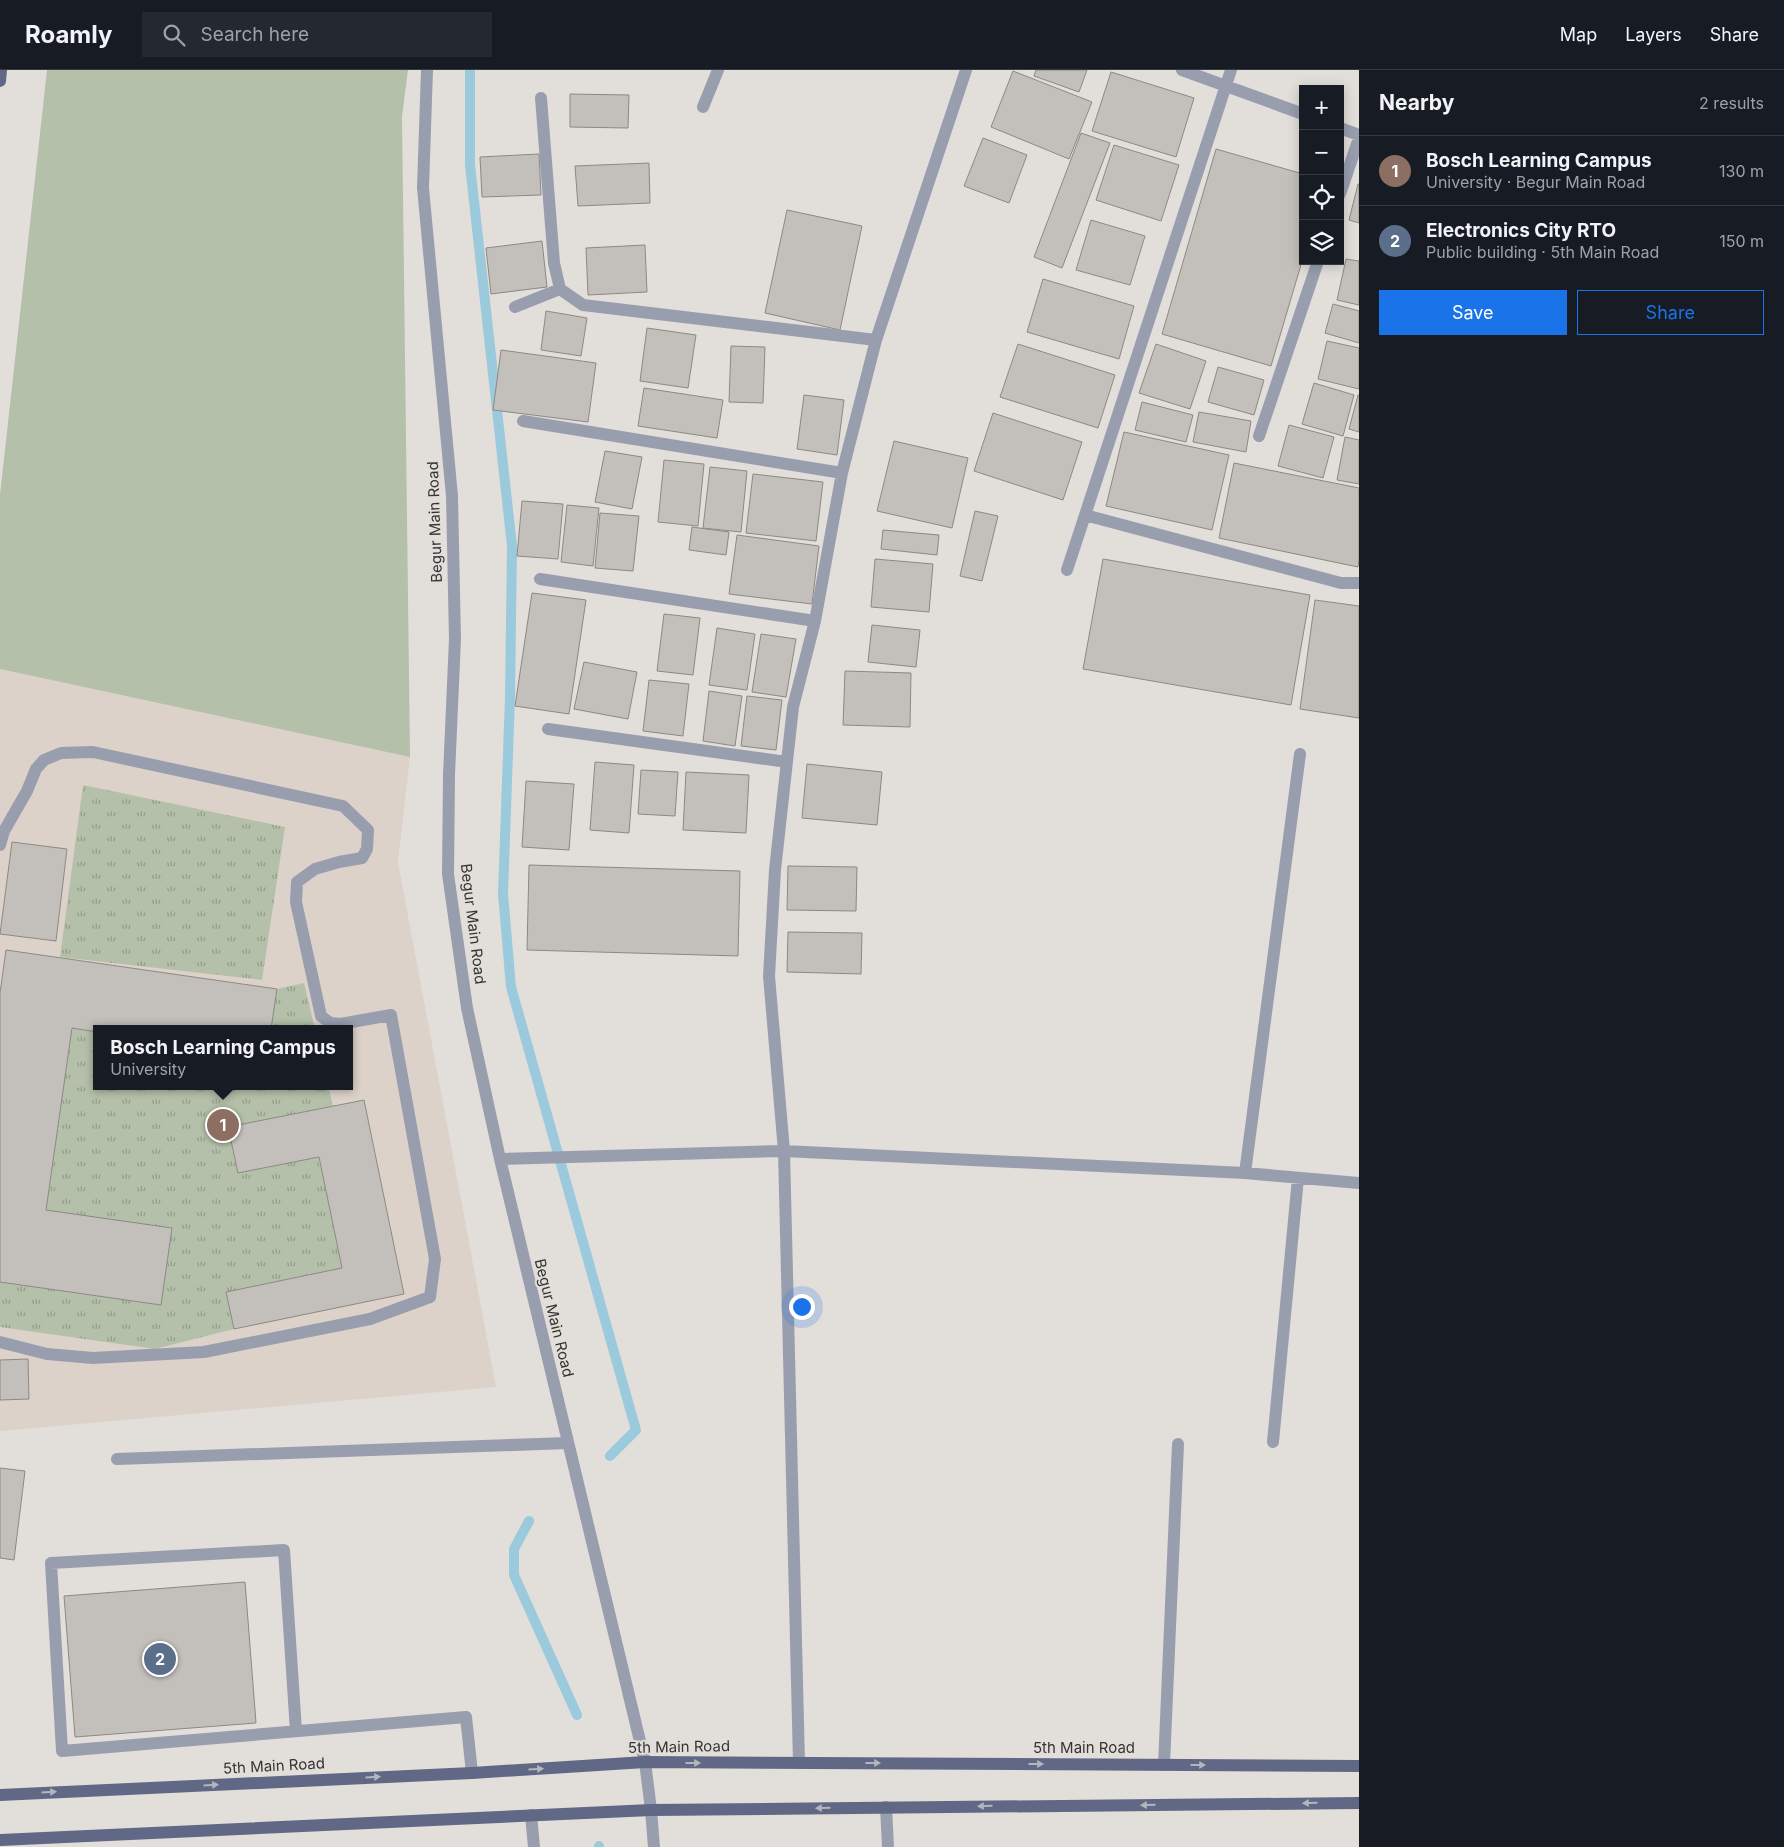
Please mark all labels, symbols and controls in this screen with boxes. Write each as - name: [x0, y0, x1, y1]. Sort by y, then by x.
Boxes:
- search box: [142, 12, 492, 57]
- text: Roamly: [25, 20, 112, 49]
- icon: search: [160, 21, 188, 49]
- text: Search here: [200, 23, 309, 46]
- text: Map: [1560, 24, 1597, 45]
- text: Layers: [1625, 24, 1682, 45]
- text: Share: [1710, 24, 1759, 45]
- map controls: [1299, 85, 1344, 265]
- button: +: [1299, 85, 1344, 130]
- text: Nearby: [1379, 90, 1454, 115]
- text: 2 results: [1699, 93, 1764, 113]
- button: −: [1299, 130, 1344, 175]
- text: Bosch Learning Campus: [1426, 149, 1652, 172]
- text: 1: [1392, 161, 1398, 181]
- text: 130 m: [1719, 161, 1764, 181]
- text: University · Begur Main Road: [1426, 172, 1645, 192]
- button: locate: [1299, 175, 1344, 220]
- text: Electronics City RTO: [1426, 219, 1616, 242]
- button: layers: [1299, 220, 1344, 265]
- text: 2: [1390, 231, 1400, 251]
- text: 150 m: [1719, 231, 1764, 251]
- text: Public building · 5th Main Road: [1426, 242, 1659, 262]
- button: Save: [1379, 290, 1567, 335]
- button: Share: [1577, 290, 1764, 335]
- street label: Begur Main Road: [423, 461, 446, 583]
- street label: Begur Main Road: [457, 863, 490, 985]
- popup: [93, 1025, 353, 1090]
- text: Bosch Learning Campus: [110, 1036, 336, 1059]
- text: University: [110, 1059, 186, 1079]
- pin: 1: [207, 1106, 239, 1144]
- street label: Begur Main Road: [531, 1257, 578, 1379]
- your location: [789, 1294, 815, 1320]
- pin: 2: [144, 1640, 176, 1678]
- street label: 5th Main Road: [628, 1736, 730, 1757]
- street label: 5th Main Road: [1033, 1738, 1135, 1757]
- street label: 5th Main Road: [223, 1753, 325, 1778]
- one-way arrow: [686, 1759, 702, 1767]
- one-way arrow: [866, 1759, 882, 1767]
- one-way arrow: [1028, 1760, 1044, 1768]
- one-way arrow: [1191, 1761, 1207, 1769]
- one-way arrow: [528, 1765, 544, 1773]
- one-way arrow: [366, 1773, 382, 1781]
- one-way arrow: [203, 1781, 219, 1789]
- one-way arrow: [41, 1788, 57, 1796]
- one-way arrow: [1302, 1799, 1318, 1807]
- one-way arrow: [1140, 1801, 1156, 1809]
- one-way arrow: [977, 1803, 993, 1811]
- one-way arrow: [815, 1804, 831, 1812]

